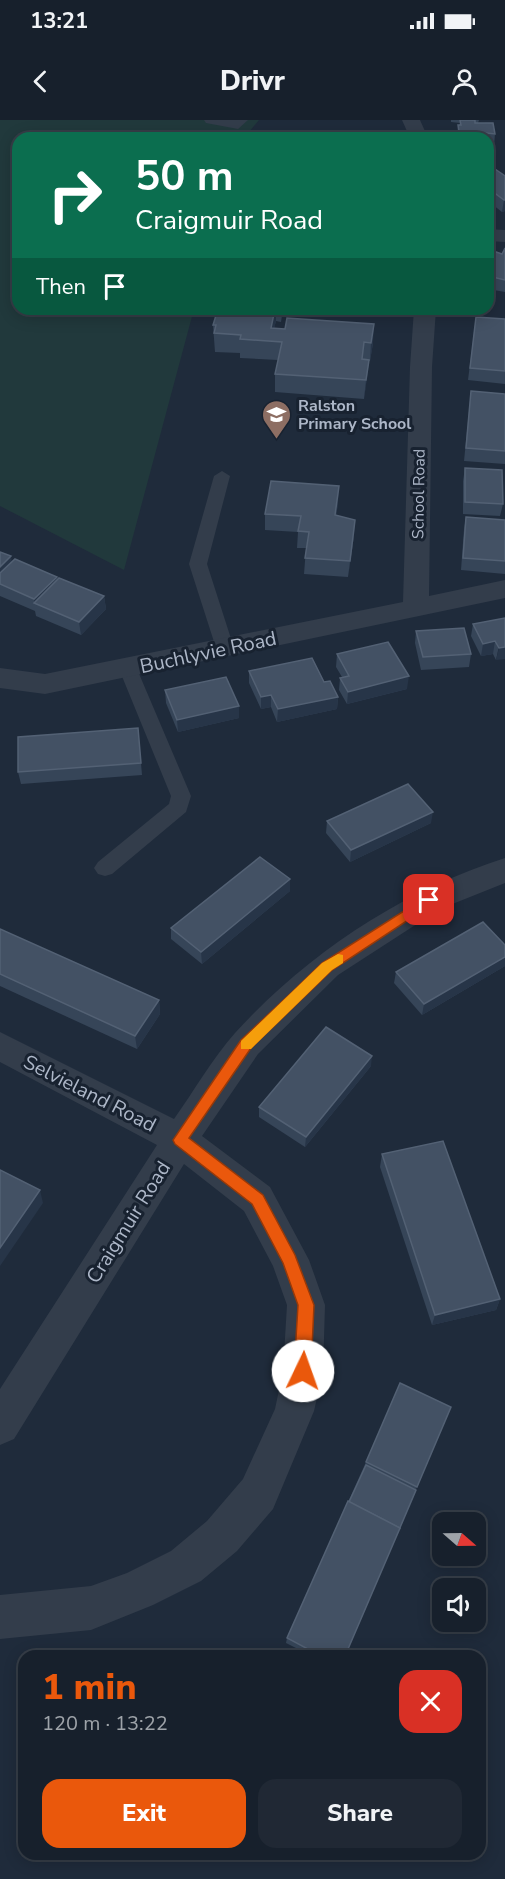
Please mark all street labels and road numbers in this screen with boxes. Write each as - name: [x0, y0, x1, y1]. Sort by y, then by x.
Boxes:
- street label: School Road: [407, 449, 431, 539]
- street label: Buchlyvie Road: [137, 625, 279, 680]
- street label: Selvieland Road: [19, 1048, 161, 1138]
- street label: Craigmuir Road: [80, 1156, 177, 1288]

